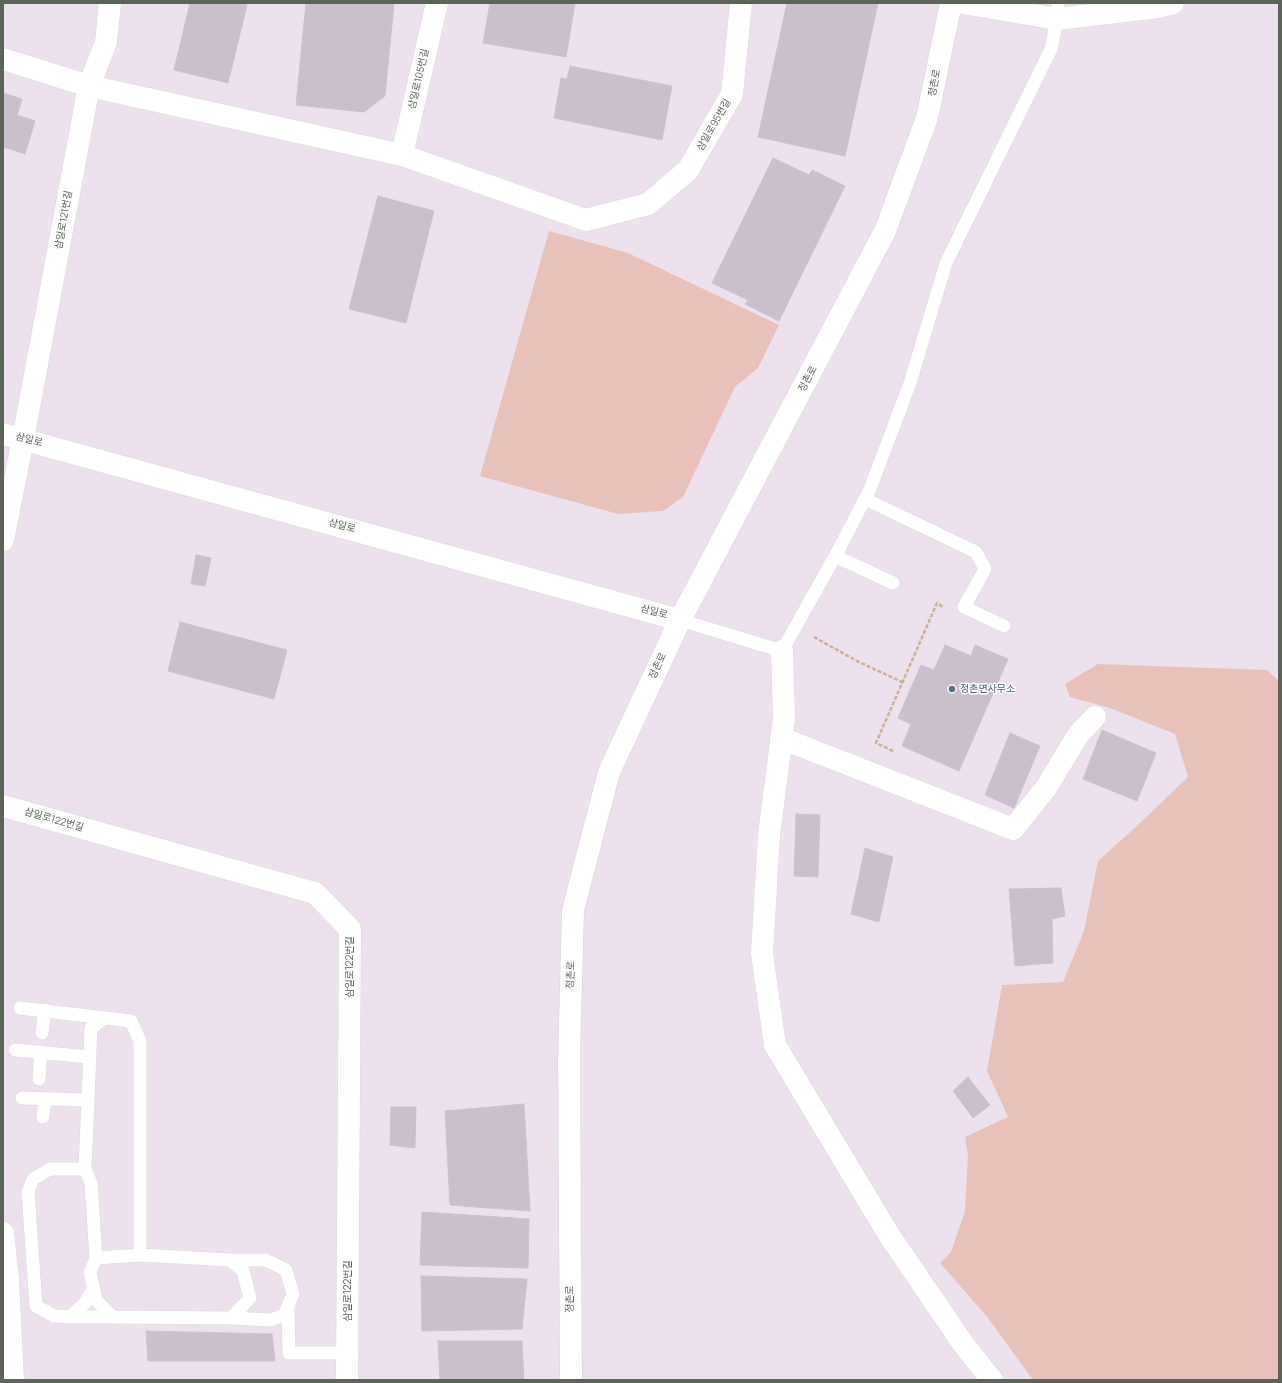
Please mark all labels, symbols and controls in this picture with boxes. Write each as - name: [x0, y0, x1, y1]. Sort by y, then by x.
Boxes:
- street label: 삼일로105번길: [406, 48, 432, 110]
- street label: 정촌로: [926, 68, 944, 98]
- street label: 삼일로95번길: [694, 97, 734, 153]
- street label: 삼일로121번길: [53, 190, 75, 250]
- street label: 정촌로: [796, 364, 820, 394]
- street label: 삼일로: [14, 431, 44, 449]
- street label: 삼일로: [327, 517, 357, 535]
- street label: 삼일로: [639, 603, 669, 621]
- street label: 정촌로: [647, 651, 669, 681]
- place label: 정촌면사무소: [960, 683, 1015, 695]
- marker: 정촌면사무소: [947, 684, 957, 694]
- street label: 삼일로122번길: [23, 806, 85, 834]
- street label: 삼일로122번길: [344, 936, 356, 998]
- street label: 정촌로: [565, 961, 577, 989]
- street label: 삼일로122번길: [342, 1260, 354, 1322]
- street label: 정촌로: [564, 1285, 576, 1313]

